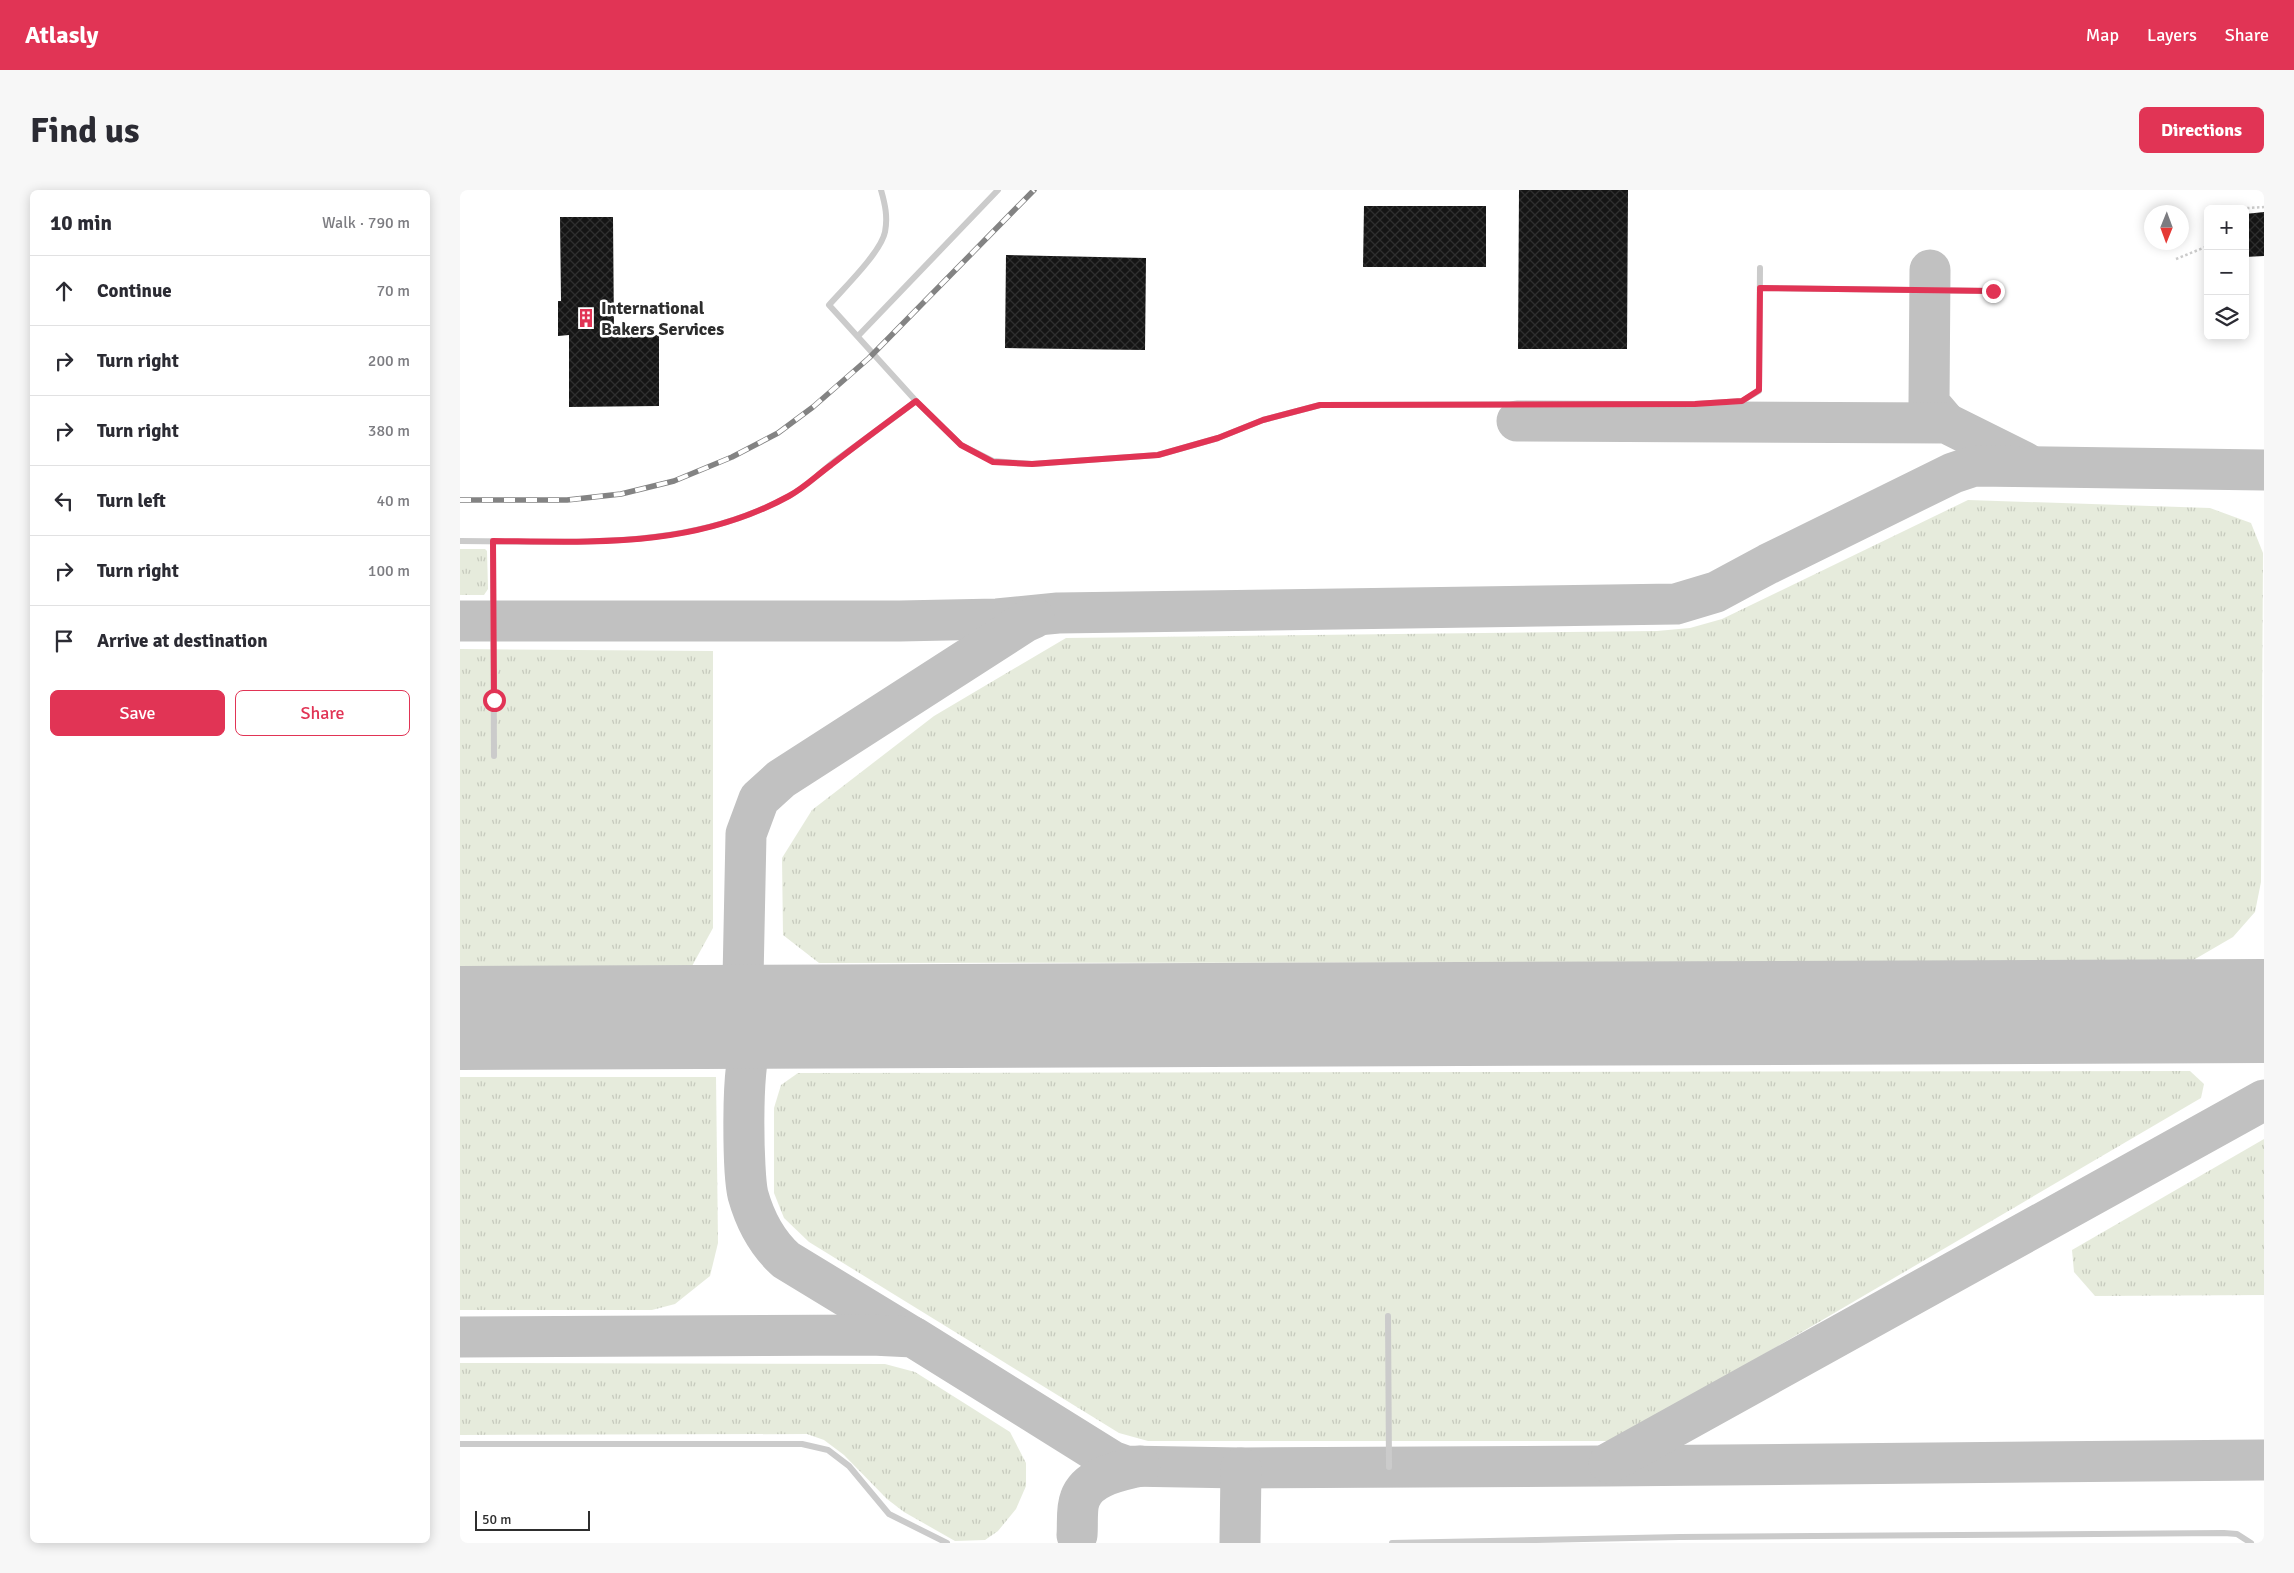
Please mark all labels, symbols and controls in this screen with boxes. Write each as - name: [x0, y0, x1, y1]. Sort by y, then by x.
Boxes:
- text: Atlasly: [25, 20, 98, 50]
- text: Map: [2086, 24, 2119, 46]
- text: Layers: [2147, 24, 2197, 46]
- text: Share: [2225, 24, 2269, 46]
- button: Directions: [2139, 107, 2264, 153]
- text: Find us: [30, 109, 140, 152]
- north arrow: [2144, 205, 2189, 250]
- map controls: [2204, 205, 2249, 340]
- button: +: [2204, 205, 2249, 250]
- text: 10 min: [50, 210, 112, 236]
- text: Walk · 790 m: [322, 213, 410, 233]
- button: −: [2204, 250, 2249, 295]
- icon: ahead: [50, 277, 78, 305]
- text: Continue: [97, 279, 172, 303]
- route end: [1982, 280, 2005, 303]
- text: 70 m: [376, 281, 410, 301]
- button: layers: [2204, 295, 2249, 340]
- place label: International Bakers Services: [601, 297, 724, 340]
- building icon: International Bakers Services: [575, 307, 597, 329]
- icon: right: [50, 347, 78, 375]
- text: Turn right: [97, 349, 179, 373]
- text: 200 m: [368, 351, 410, 371]
- icon: right: [50, 417, 78, 445]
- text: Turn right: [97, 419, 179, 443]
- text: 380 m: [368, 421, 410, 441]
- icon: left: [50, 487, 78, 515]
- text: Turn left: [97, 489, 166, 513]
- text: 40 m: [376, 491, 410, 511]
- icon: right: [50, 557, 78, 585]
- text: Turn right: [97, 559, 179, 583]
- text: 100 m: [368, 561, 410, 581]
- icon: arrive: [50, 627, 78, 655]
- text: Arrive at destination: [97, 629, 268, 653]
- route start: [483, 689, 506, 712]
- button: Save: [50, 690, 225, 736]
- button: Share: [235, 690, 410, 736]
- scale bar: [475, 1508, 590, 1531]
- text: 50 m: [482, 1511, 511, 1528]

